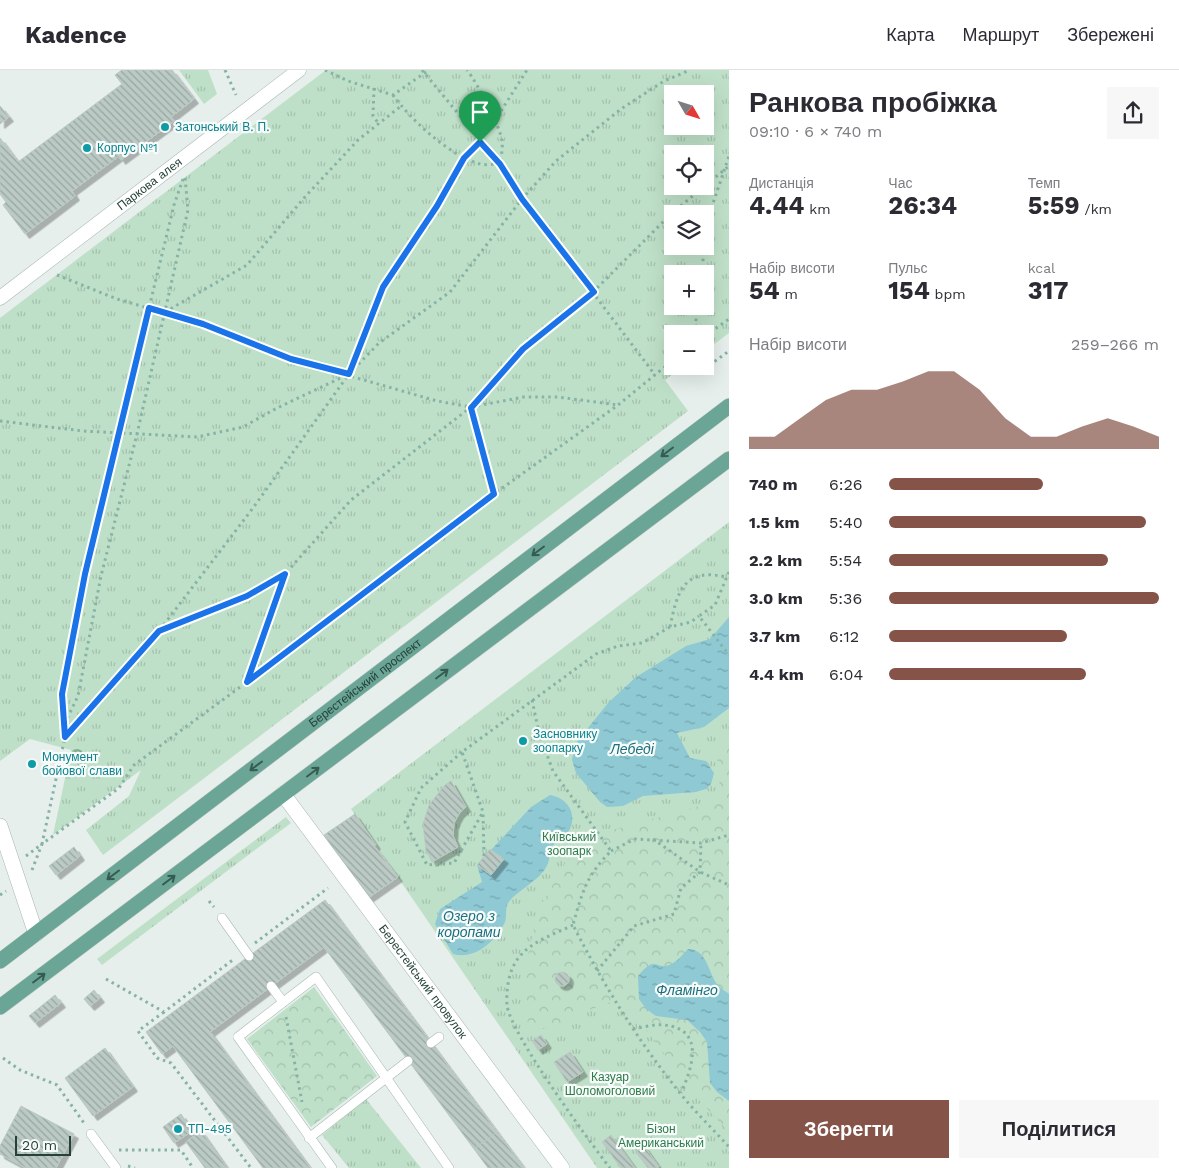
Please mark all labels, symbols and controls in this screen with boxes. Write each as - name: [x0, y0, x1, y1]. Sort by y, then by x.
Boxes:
- text: Kadence: [25, 21, 127, 49]
- text: Карта: [886, 24, 934, 45]
- text: Маршрут: [962, 24, 1039, 45]
- text: Збережені: [1067, 24, 1154, 45]
- north arrow: [664, 85, 714, 135]
- map controls: [664, 85, 714, 375]
- text: Ранкова пробіжка: [749, 86, 997, 119]
- button: share: [1107, 87, 1159, 139]
- pin: [459, 91, 501, 142]
- icon: arrive: [466, 98, 494, 126]
- place label: Затонський В. П.: [175, 120, 269, 134]
- marker: Затонський В. П.: [159, 121, 171, 133]
- text: 09:10 · 6 × 740 m: [749, 122, 882, 141]
- place label: Корпус №1: [97, 141, 158, 155]
- marker: Корпус №1: [81, 142, 93, 154]
- button: locate: [664, 145, 714, 195]
- street label: Паркова алея: [114, 155, 185, 213]
- text: Дистанція: [749, 175, 814, 191]
- text: Час: [888, 175, 912, 191]
- text: Темп: [1028, 175, 1060, 191]
- text: 4.44: [749, 191, 805, 220]
- text: 26:34: [888, 191, 957, 220]
- text: 5:59: [1028, 191, 1080, 220]
- text: km: [805, 201, 831, 217]
- text: /km: [1080, 201, 1112, 217]
- button: layers: [664, 205, 714, 255]
- text: Набір висоти: [749, 260, 835, 276]
- text: Пульс: [888, 260, 928, 276]
- text: kcal: [1028, 260, 1055, 276]
- button: +: [664, 265, 714, 315]
- text: 54: [749, 276, 780, 305]
- text: 154: [888, 276, 930, 305]
- text: 317: [1028, 276, 1068, 305]
- text: m: [780, 286, 798, 302]
- text: bpm: [930, 286, 966, 302]
- button: −: [664, 325, 714, 375]
- text: Набір висоти: [749, 335, 847, 354]
- text: 259–266 m: [1071, 335, 1159, 354]
- one-way arrow: [661, 447, 674, 458]
- text: 740 m: [749, 475, 798, 494]
- text: 6:26: [829, 475, 863, 494]
- text: 1.5 km: [749, 513, 799, 532]
- text: 5:40: [829, 513, 863, 532]
- one-way arrow: [532, 545, 545, 556]
- text: 2.2 km: [749, 551, 802, 570]
- text: 5:54: [829, 551, 862, 570]
- text: 3.0 km: [749, 589, 803, 608]
- text: 5:36: [829, 589, 862, 608]
- text: 3.7 km: [749, 627, 800, 646]
- text: 6:12: [829, 627, 859, 646]
- street label: Берестейський проспект: [306, 635, 425, 730]
- text: 4.4 km: [749, 665, 804, 684]
- text: 6:04: [829, 665, 863, 684]
- one-way arrow: [435, 669, 448, 680]
- place label: Засновнику зоопарку: [533, 727, 597, 755]
- marker: Засновнику зоопарку: [517, 735, 529, 747]
- water label: Лебеді: [609, 741, 655, 757]
- place label: Монумент бойової слави: [42, 750, 122, 778]
- marker: Монумент бойової слави: [26, 758, 38, 770]
- one-way arrow: [249, 761, 263, 771]
- one-way arrow: [306, 767, 320, 777]
- park label: Київський зоопарк: [542, 830, 596, 858]
- one-way arrow: [106, 870, 120, 880]
- one-way arrow: [162, 875, 175, 886]
- water label: Озеро з коропами: [438, 908, 501, 940]
- street label: Берестейський провулок: [376, 922, 470, 1042]
- one-way arrow: [32, 973, 46, 983]
- water label: Фламінго: [656, 982, 718, 998]
- park label: Казуар Шоломоголовий: [565, 1070, 655, 1098]
- button: Зберегти: [749, 1100, 949, 1158]
- button: Поділитися: [959, 1100, 1159, 1158]
- place label: ТП-495: [188, 1122, 232, 1136]
- park label: Бізон Американський: [618, 1122, 704, 1150]
- marker: ТП-495: [172, 1123, 184, 1135]
- scale bar: [15, 1133, 71, 1156]
- text: 20 m: [22, 1137, 57, 1153]

